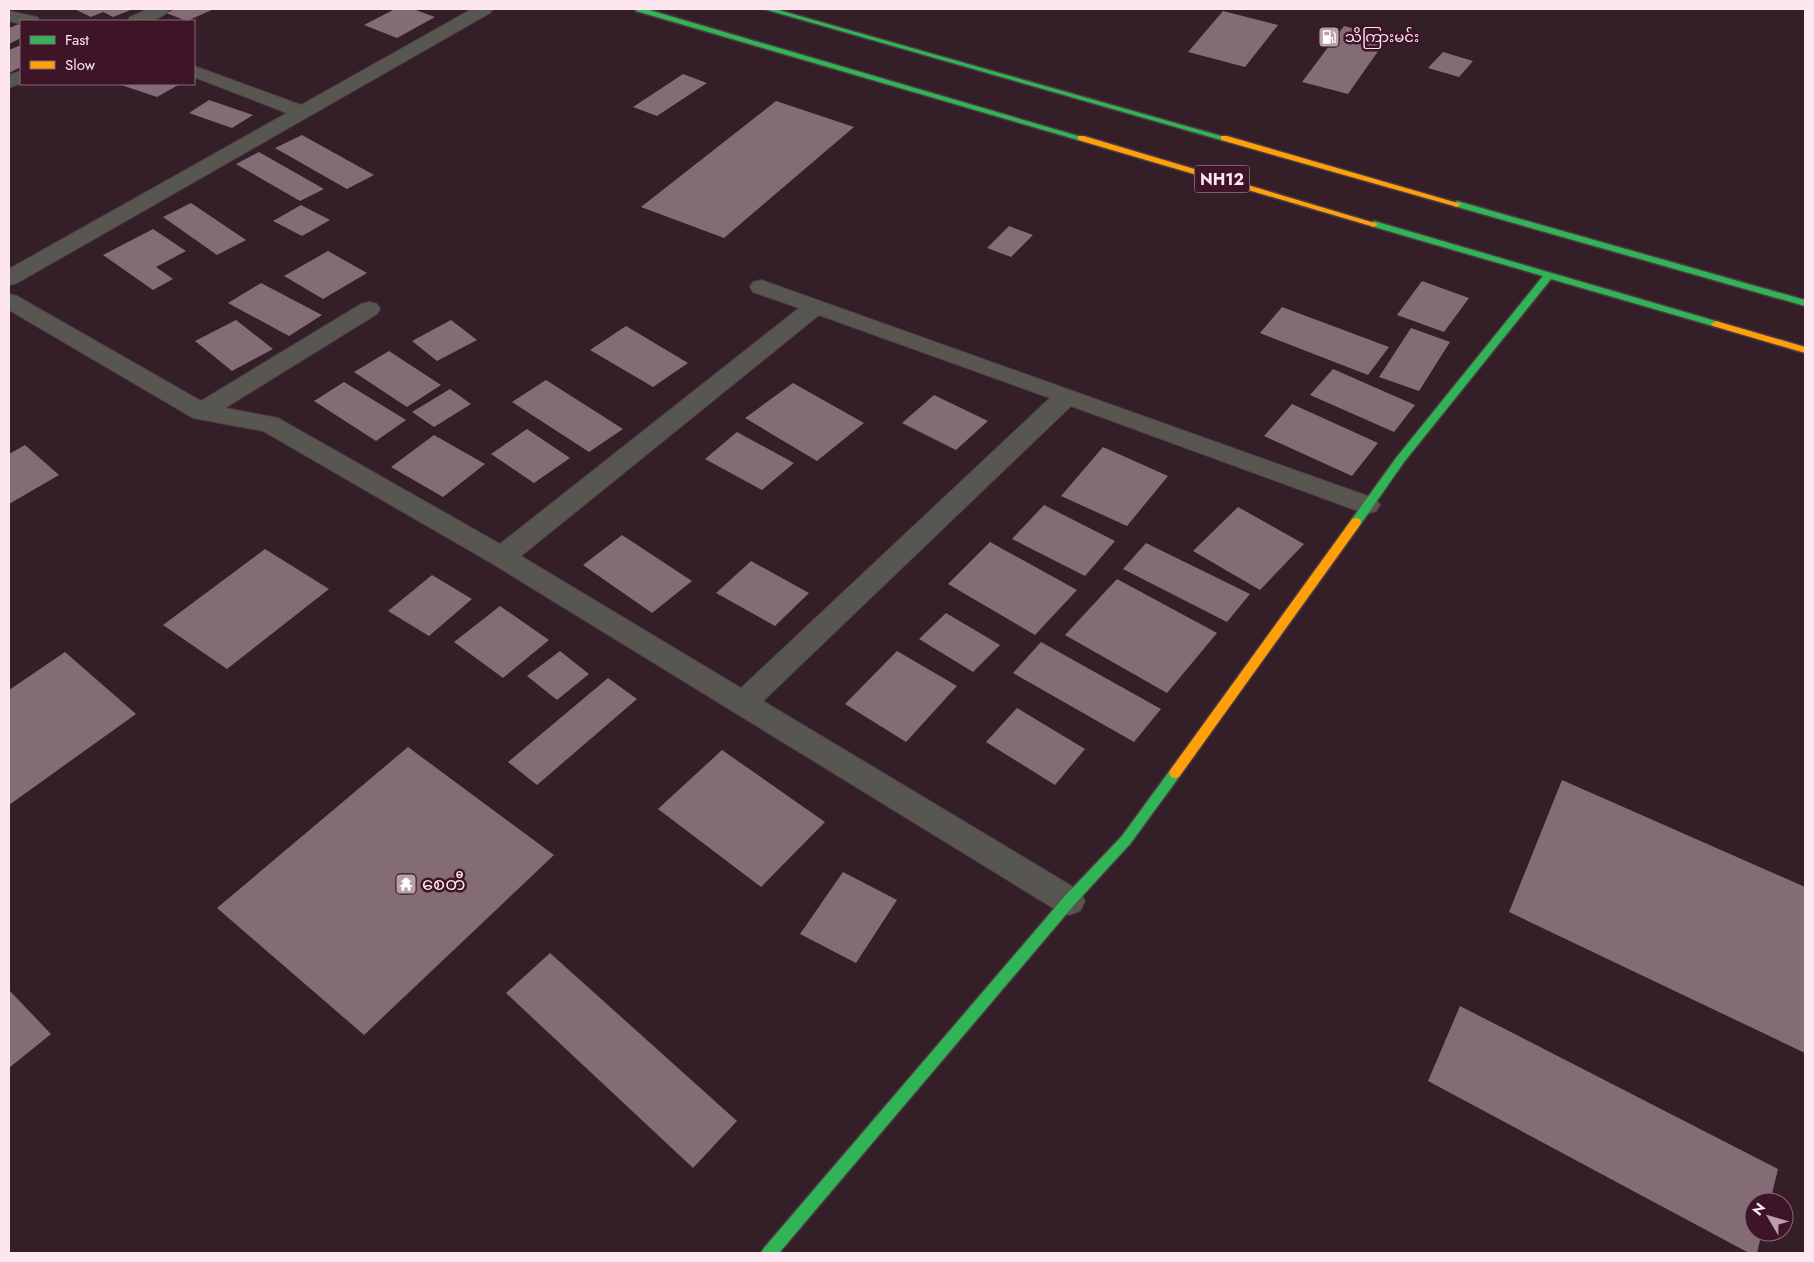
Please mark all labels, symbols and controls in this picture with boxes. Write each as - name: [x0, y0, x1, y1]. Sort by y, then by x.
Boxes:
- legend: [20, 20, 195, 85]
- fuel station icon: သိကြားမင်း: [1317, 25, 1341, 49]
- place label: သိကြားမင်း: [1345, 26, 1419, 49]
- text: Fast: [65, 29, 89, 51]
- text: Slow: [65, 54, 96, 76]
- road number: NH12: [1194, 165, 1250, 192]
- place label: စေတီ: [422, 870, 466, 897]
- temple icon: စေတီ: [394, 872, 418, 896]
- north arrow: [1744, 1192, 1794, 1242]
- text: N: [1747, 1198, 1770, 1220]

